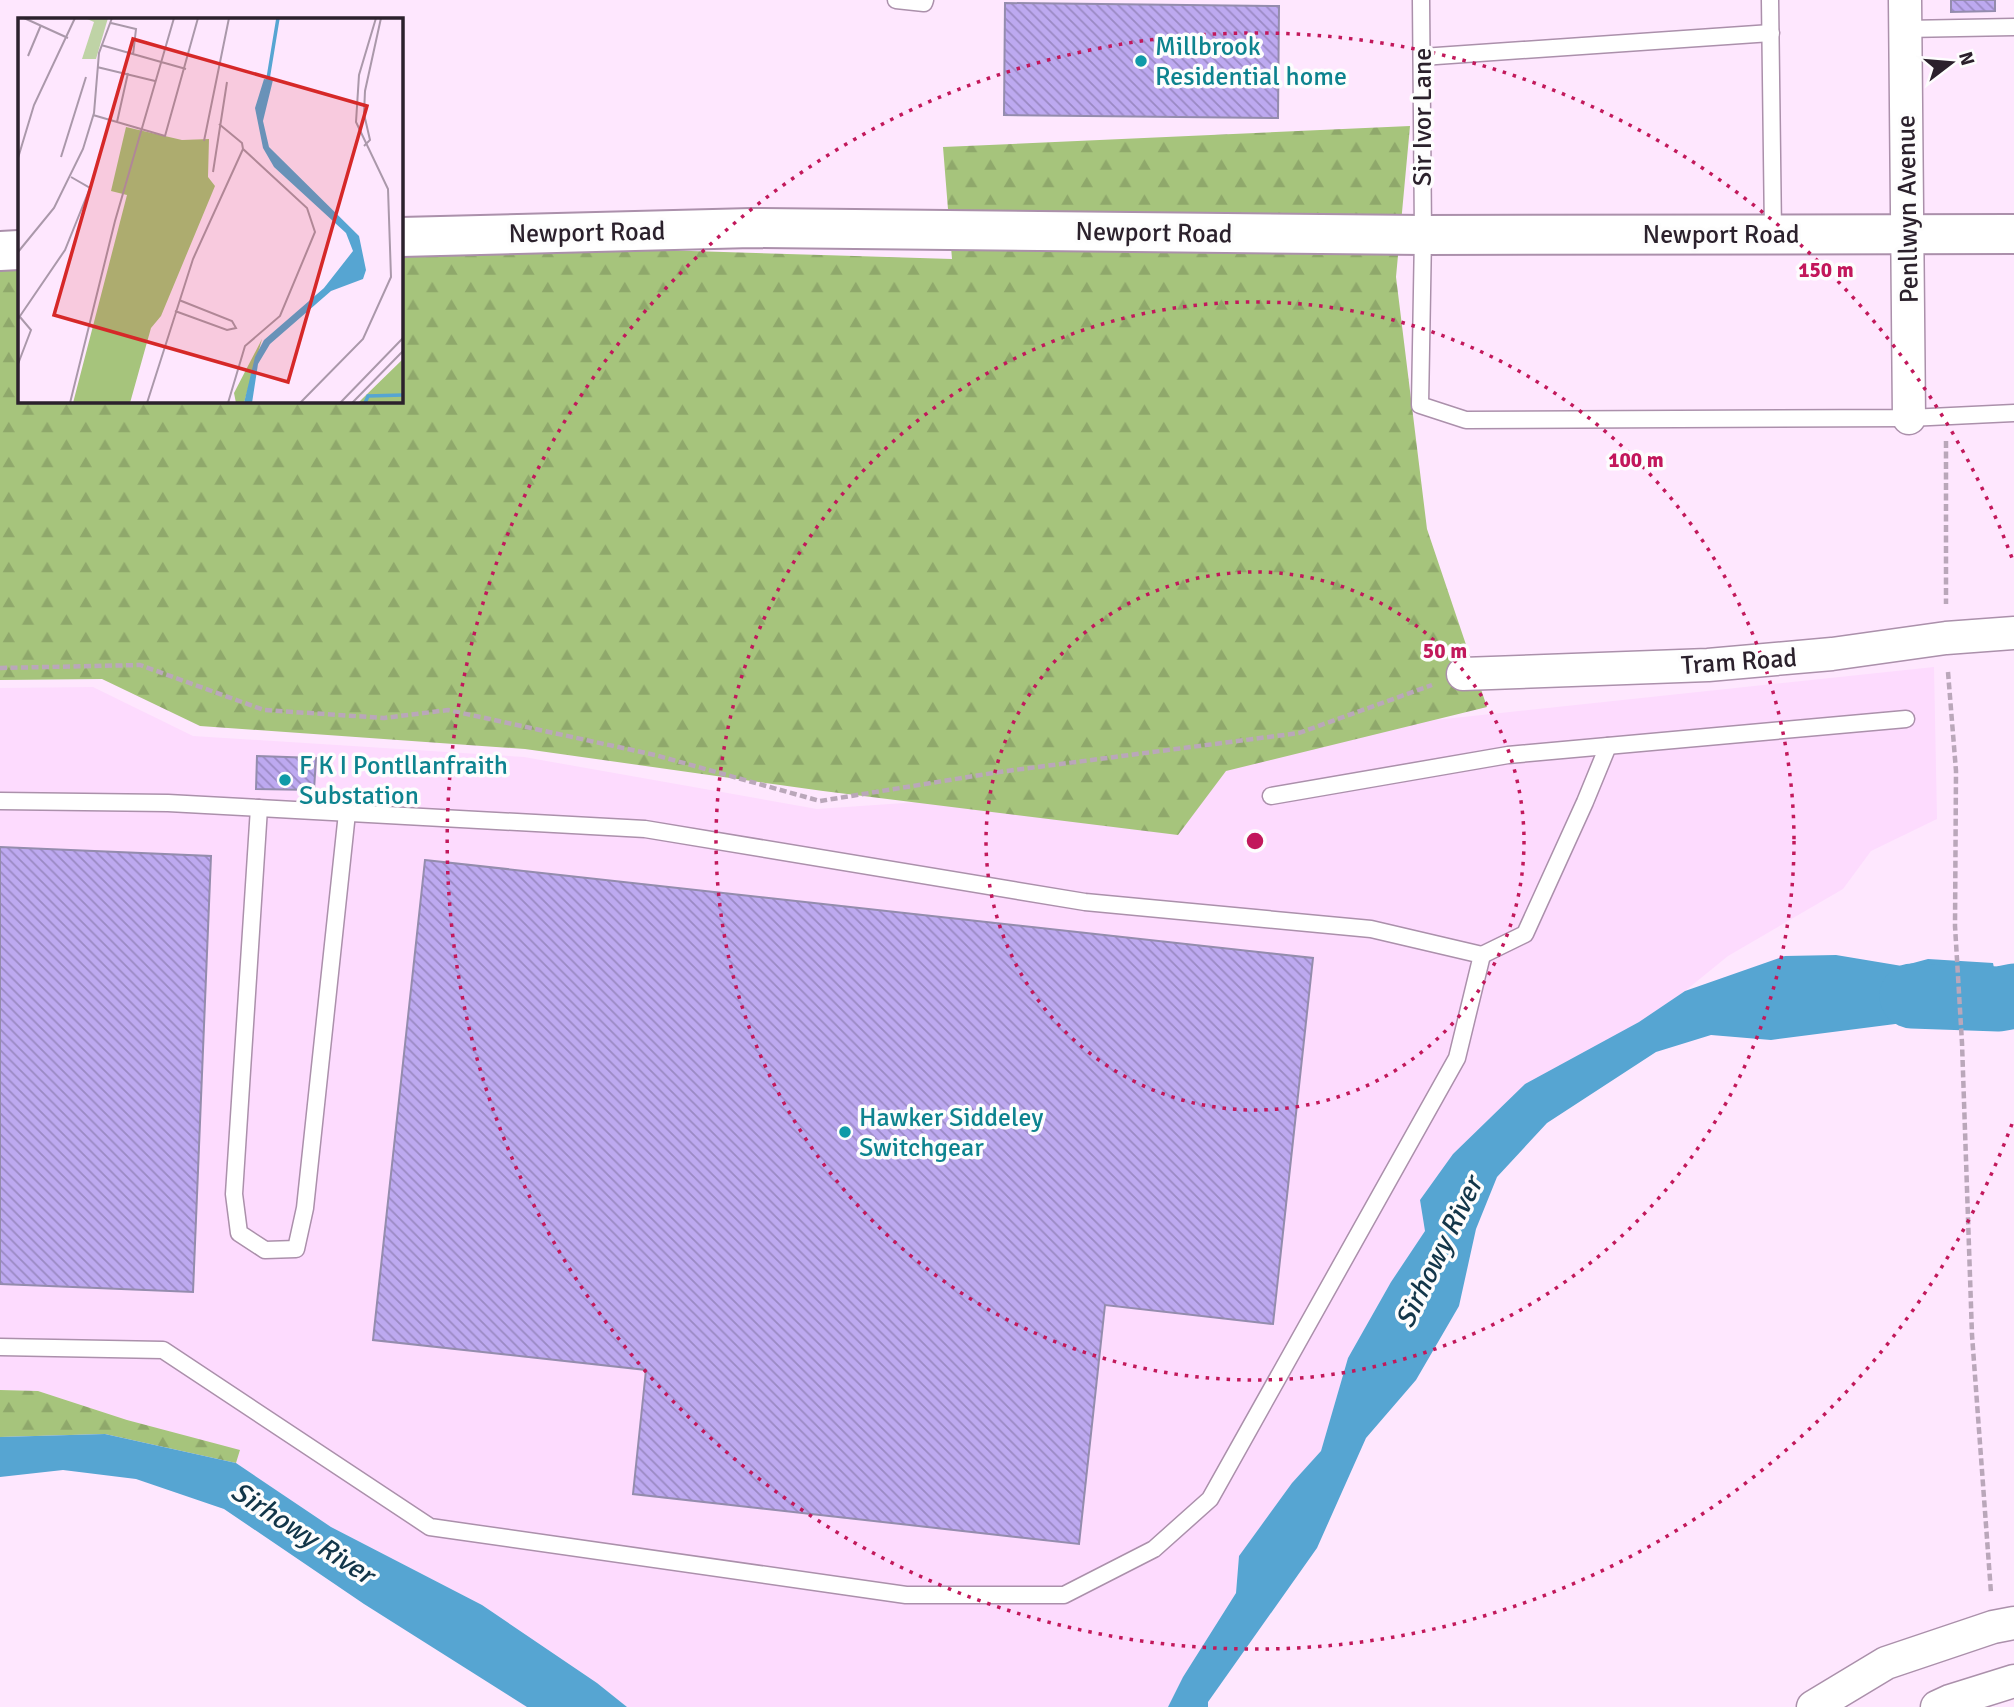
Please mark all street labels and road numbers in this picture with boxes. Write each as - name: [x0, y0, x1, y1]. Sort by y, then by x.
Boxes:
- street label: Sir Ivor Lane: [1407, 48, 1439, 186]
- street label: Penllwyn Avenue: [1890, 115, 1926, 303]
- street label: Newport Road: [508, 216, 666, 250]
- street label: Newport Road: [1075, 216, 1233, 250]
- street label: Newport Road: [1642, 219, 1800, 251]
- street label: Tram Road: [1680, 642, 1798, 682]

